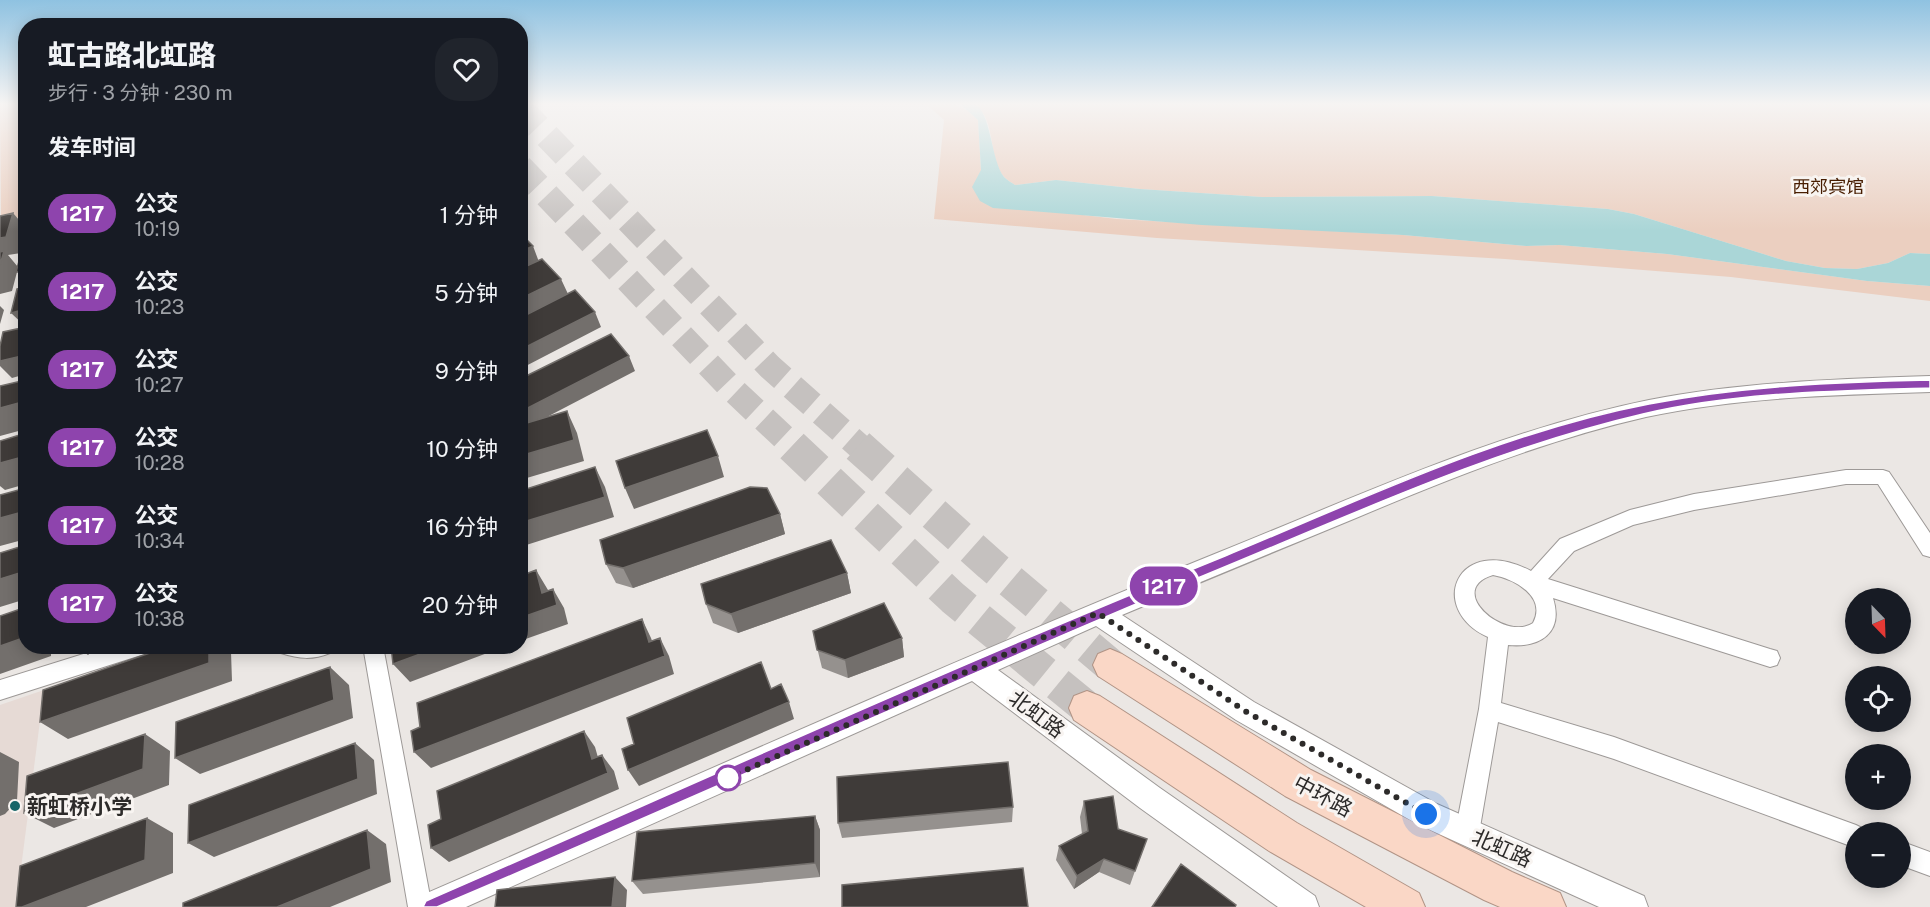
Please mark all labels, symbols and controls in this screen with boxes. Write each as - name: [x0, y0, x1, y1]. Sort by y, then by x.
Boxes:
- text: 虹古路北虹路: [48, 38, 216, 71]
- button: heart: [435, 38, 498, 101]
- text: 步行 · 3 分钟 · 230 m: [48, 81, 233, 105]
- text: 发车时间: [48, 134, 136, 160]
- park label: 西郊宾馆: [1792, 176, 1864, 197]
- text: 公交: [134, 190, 178, 216]
- text: 1217: [60, 201, 104, 226]
- text: 1 分钟: [440, 202, 498, 228]
- text: 10:19: [134, 217, 180, 241]
- text: 公交: [134, 268, 178, 294]
- text: 1217: [60, 279, 104, 304]
- text: 5 分钟: [435, 280, 498, 306]
- text: 10:23: [134, 295, 184, 319]
- text: 公交: [134, 346, 178, 372]
- text: 1217: [60, 357, 104, 382]
- text: 9 分钟: [435, 358, 498, 384]
- text: 10:27: [134, 373, 184, 397]
- text: 公交: [134, 424, 178, 450]
- text: 1217: [60, 435, 104, 460]
- text: 10 分钟: [426, 436, 498, 462]
- text: 10:28: [134, 451, 185, 475]
- text: 公交: [134, 502, 178, 528]
- text: 1217: [60, 513, 104, 538]
- text: 16 分钟: [426, 514, 498, 540]
- text: 10:34: [134, 529, 185, 553]
- line badge: 1217: [1122, 566, 1206, 606]
- text: 1217: [1142, 574, 1186, 599]
- text: 公交: [134, 580, 178, 606]
- north arrow: [1845, 588, 1911, 654]
- map controls: [1845, 588, 1911, 888]
- text: 1217: [60, 591, 104, 616]
- text: 20 分钟: [422, 592, 498, 618]
- text: 10:38: [134, 607, 185, 631]
- button: locate: [1845, 666, 1911, 732]
- street label: 北虹路: [1004, 685, 1070, 743]
- button: +: [1845, 744, 1911, 810]
- unlabelled marker: [715, 765, 741, 791]
- street label: 中环路: [1289, 770, 1357, 822]
- place label: 新虹桥小学: [27, 794, 132, 819]
- marker: 新虹桥小学: [8, 799, 22, 813]
- your location: [1411, 799, 1441, 829]
- button: −: [1845, 822, 1911, 888]
- street label: 北虹路: [1468, 824, 1536, 872]

